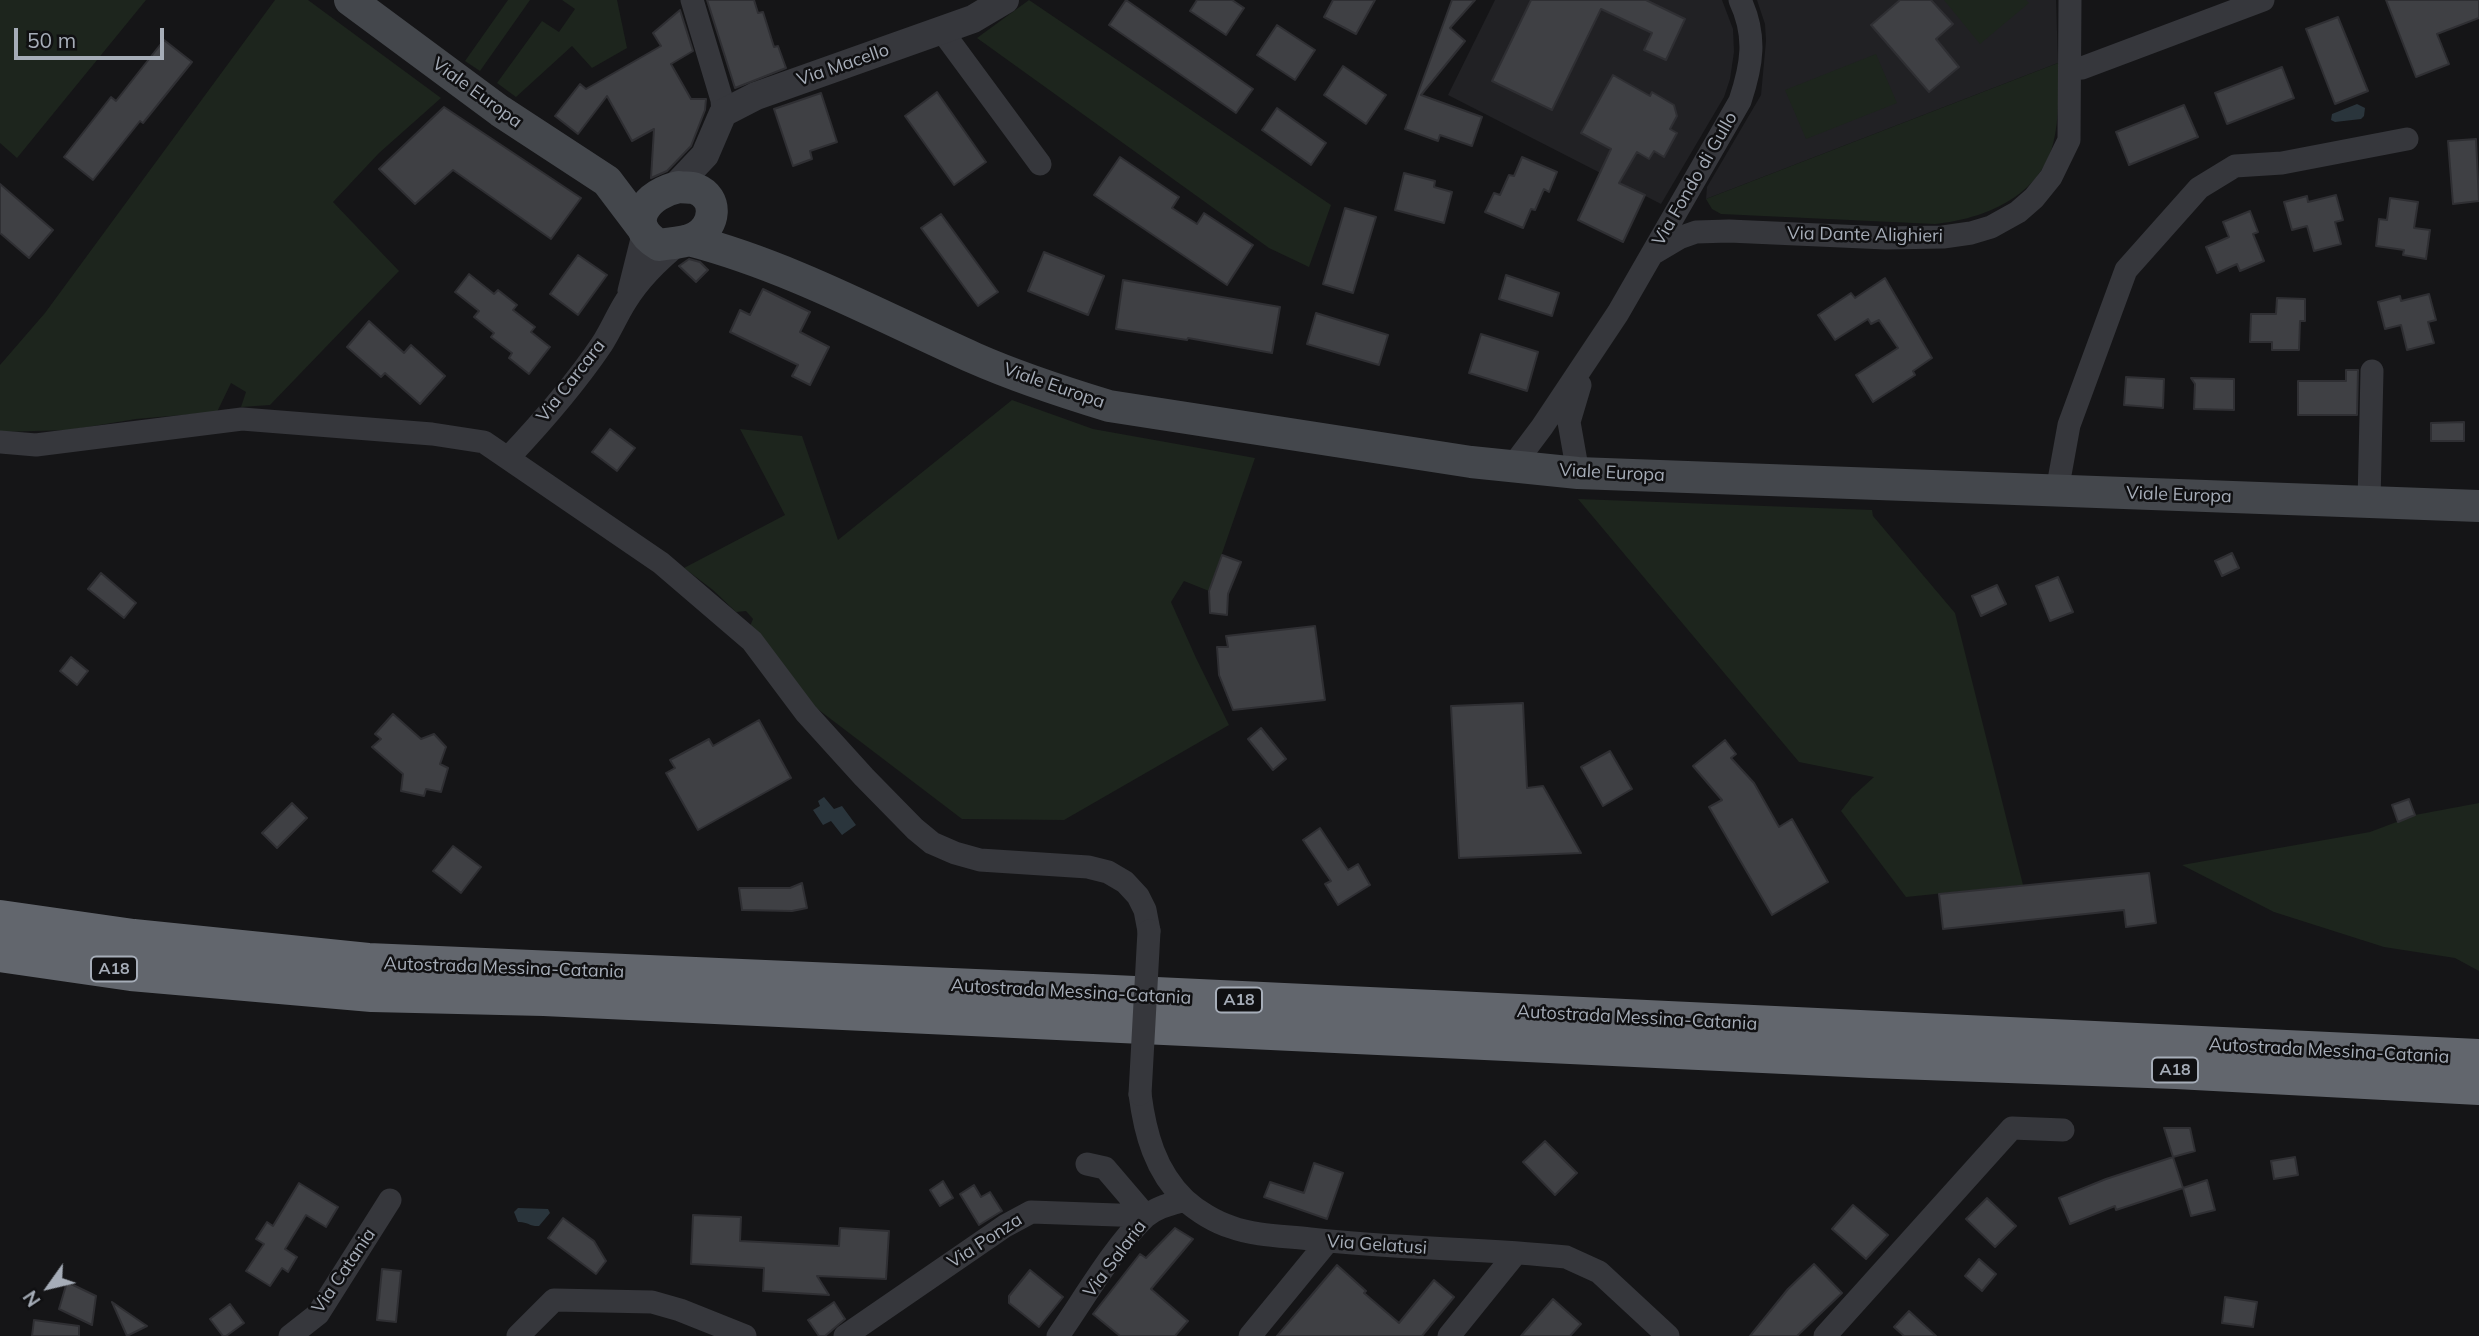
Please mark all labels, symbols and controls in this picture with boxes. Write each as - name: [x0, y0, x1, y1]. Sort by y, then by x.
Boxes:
- scale bar: [18, 14, 168, 58]
- text: 50 m: [27, 27, 76, 53]
- street label: Via Macello: [794, 39, 892, 91]
- street label: Viale Europa: [428, 53, 526, 133]
- street label: Via Fondo di Gullo: [1648, 108, 1742, 250]
- street label: Via Dante Alighieri: [1787, 223, 1943, 247]
- street label: Via Carcara: [532, 336, 610, 426]
- street label: Viale Europa: [1001, 359, 1107, 413]
- street label: Viale Europa: [1559, 459, 1665, 487]
- street label: Viale Europa: [2126, 482, 2232, 508]
- street label: Autostrada Messina-Catania: [383, 953, 625, 983]
- road number: A18: [91, 956, 137, 981]
- street label: Autostrada Messina-Catania: [950, 975, 1192, 1009]
- road number: A18: [1216, 988, 1262, 1012]
- street label: Autostrada Messina-Catania: [1516, 1001, 1758, 1035]
- street label: Autostrada Messina-Catania: [2208, 1034, 2450, 1068]
- road number: A18: [2152, 1058, 2198, 1082]
- street label: Via Ponza: [944, 1209, 1026, 1273]
- street label: Via Salaria: [1079, 1216, 1151, 1302]
- street label: Via Catania: [308, 1224, 380, 1318]
- street label: Via Gelatusi: [1326, 1231, 1428, 1259]
- north arrow: [14, 1252, 84, 1322]
- text: N: [18, 1286, 46, 1311]

